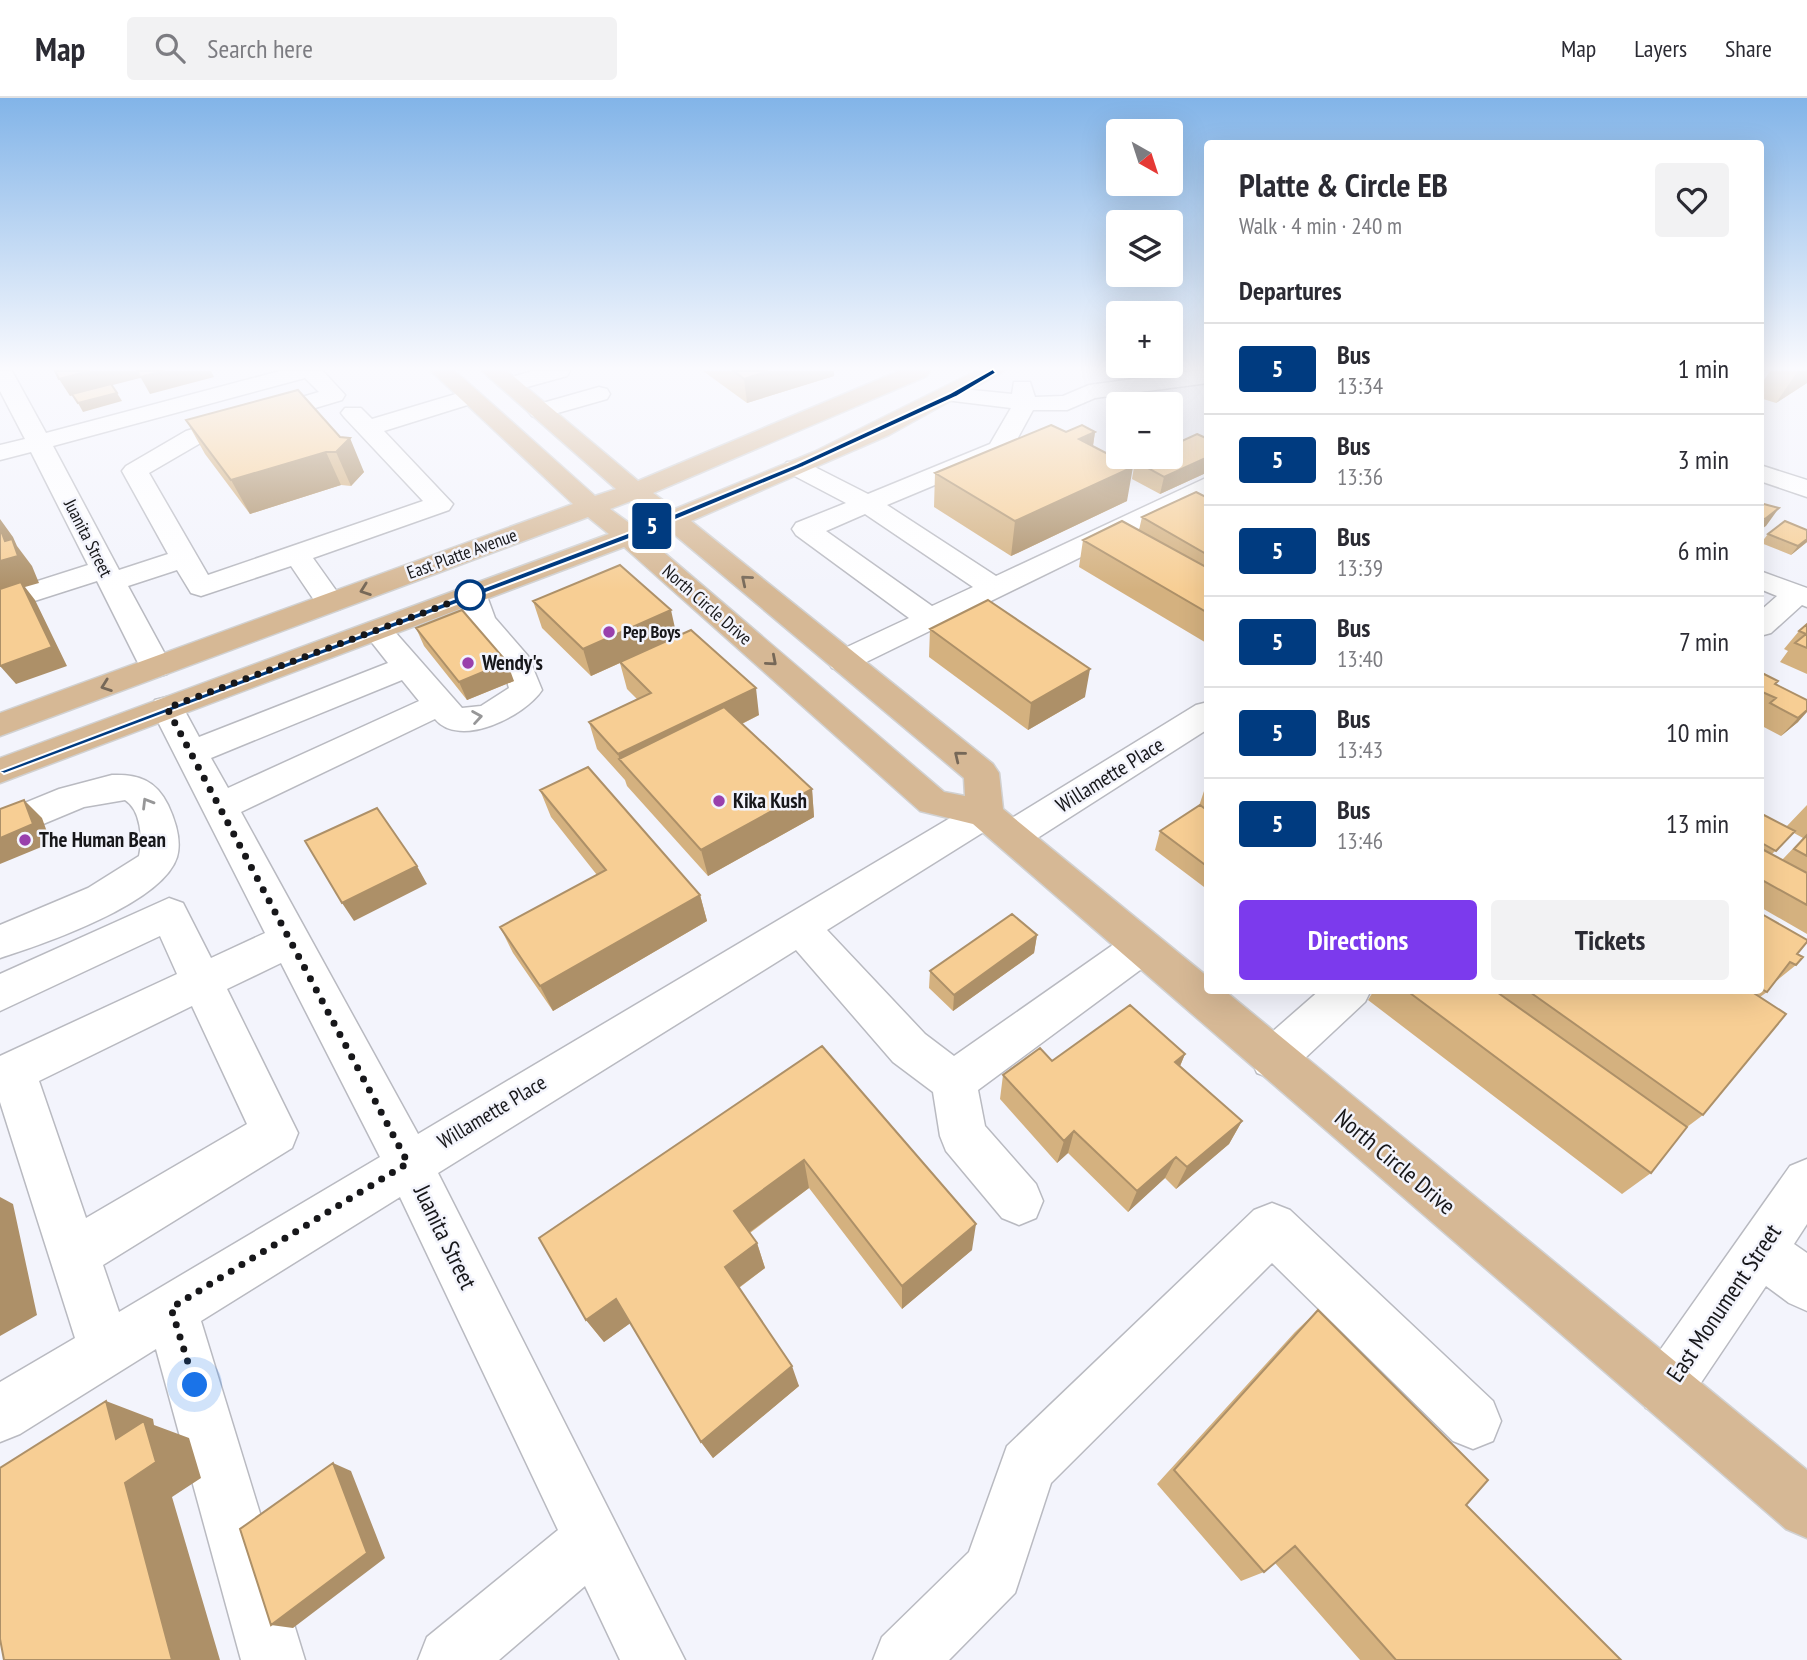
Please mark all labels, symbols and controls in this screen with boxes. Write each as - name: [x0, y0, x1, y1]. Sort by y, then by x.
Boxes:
- search box: [127, 17, 617, 80]
- text: Map: [35, 27, 85, 70]
- icon: search: [151, 29, 189, 67]
- text: Search here: [207, 32, 313, 65]
- text: Map: [1561, 33, 1596, 64]
- text: Layers: [1634, 33, 1687, 64]
- text: Share: [1725, 33, 1772, 64]
- north arrow: [1106, 119, 1183, 196]
- map controls: [1106, 119, 1183, 469]
- text: Platte & Circle EB: [1239, 163, 1448, 206]
- button: heart: [1655, 163, 1729, 237]
- button: layers: [1106, 210, 1183, 287]
- text: Walk · 4 min · 240 m: [1239, 211, 1402, 240]
- text: Departures: [1239, 274, 1342, 307]
- button: +: [1106, 301, 1183, 378]
- text: Bus: [1337, 338, 1370, 371]
- text: 1 min: [1678, 352, 1729, 385]
- text: 5: [1272, 353, 1283, 384]
- text: 13:34: [1337, 371, 1383, 400]
- button: −: [1106, 392, 1183, 469]
- text: Bus: [1337, 429, 1370, 462]
- text: 3 min: [1678, 443, 1729, 476]
- text: 5: [1272, 444, 1283, 475]
- text: 13:36: [1337, 462, 1383, 491]
- street label: Juanita Street: [59, 494, 118, 581]
- line badge: 5: [629, 503, 675, 549]
- text: 5: [646, 510, 658, 541]
- text: Bus: [1337, 520, 1370, 553]
- street label: East Platte Avenue: [404, 523, 520, 584]
- text: 6 min: [1678, 534, 1729, 567]
- text: 5: [1272, 535, 1283, 566]
- text: 13:39: [1337, 553, 1383, 582]
- street label: North Circle Drive: [658, 559, 757, 650]
- one-way arrow: [741, 576, 754, 588]
- unlabelled marker: [455, 580, 485, 610]
- one-way arrow: [360, 581, 372, 595]
- text: Bus: [1337, 611, 1370, 644]
- place label: Pep Boys: [623, 620, 681, 643]
- marker: Pep Boys: [601, 624, 617, 640]
- text: 7 min: [1679, 625, 1729, 658]
- text: 5: [1272, 626, 1283, 657]
- text: 13:40: [1337, 644, 1383, 673]
- place label: Wendy's: [481, 649, 543, 676]
- one-way arrow: [764, 653, 777, 665]
- marker: Wendy's: [460, 655, 476, 671]
- one-way arrow: [100, 677, 112, 691]
- text: Bus: [1337, 702, 1370, 735]
- one-way arrow: [471, 710, 483, 725]
- text: 10 min: [1666, 716, 1729, 749]
- text: 5: [1272, 717, 1283, 748]
- street label: Willamette Place: [1051, 731, 1169, 818]
- text: 13:43: [1337, 735, 1383, 764]
- one-way arrow: [955, 751, 967, 764]
- place label: Kika Kush: [733, 787, 807, 814]
- marker: Kika Kush: [711, 793, 727, 809]
- text: Bus: [1337, 793, 1370, 826]
- one-way arrow: [142, 798, 155, 811]
- text: 13 min: [1666, 807, 1729, 840]
- text: 5: [1272, 808, 1283, 839]
- place label: The Human Bean: [39, 826, 166, 853]
- text: 13:46: [1337, 826, 1383, 855]
- marker: The Human Bean: [17, 832, 33, 848]
- button: Directions: [1239, 900, 1477, 980]
- button: Tickets: [1491, 900, 1729, 980]
- street label: Willamette Place: [432, 1069, 551, 1155]
- street label: North Circle Drive: [1329, 1102, 1462, 1221]
- street label: Juanita Street: [406, 1179, 484, 1294]
- street label: East Monument Street: [1659, 1218, 1788, 1388]
- your location: [177, 1367, 212, 1402]

